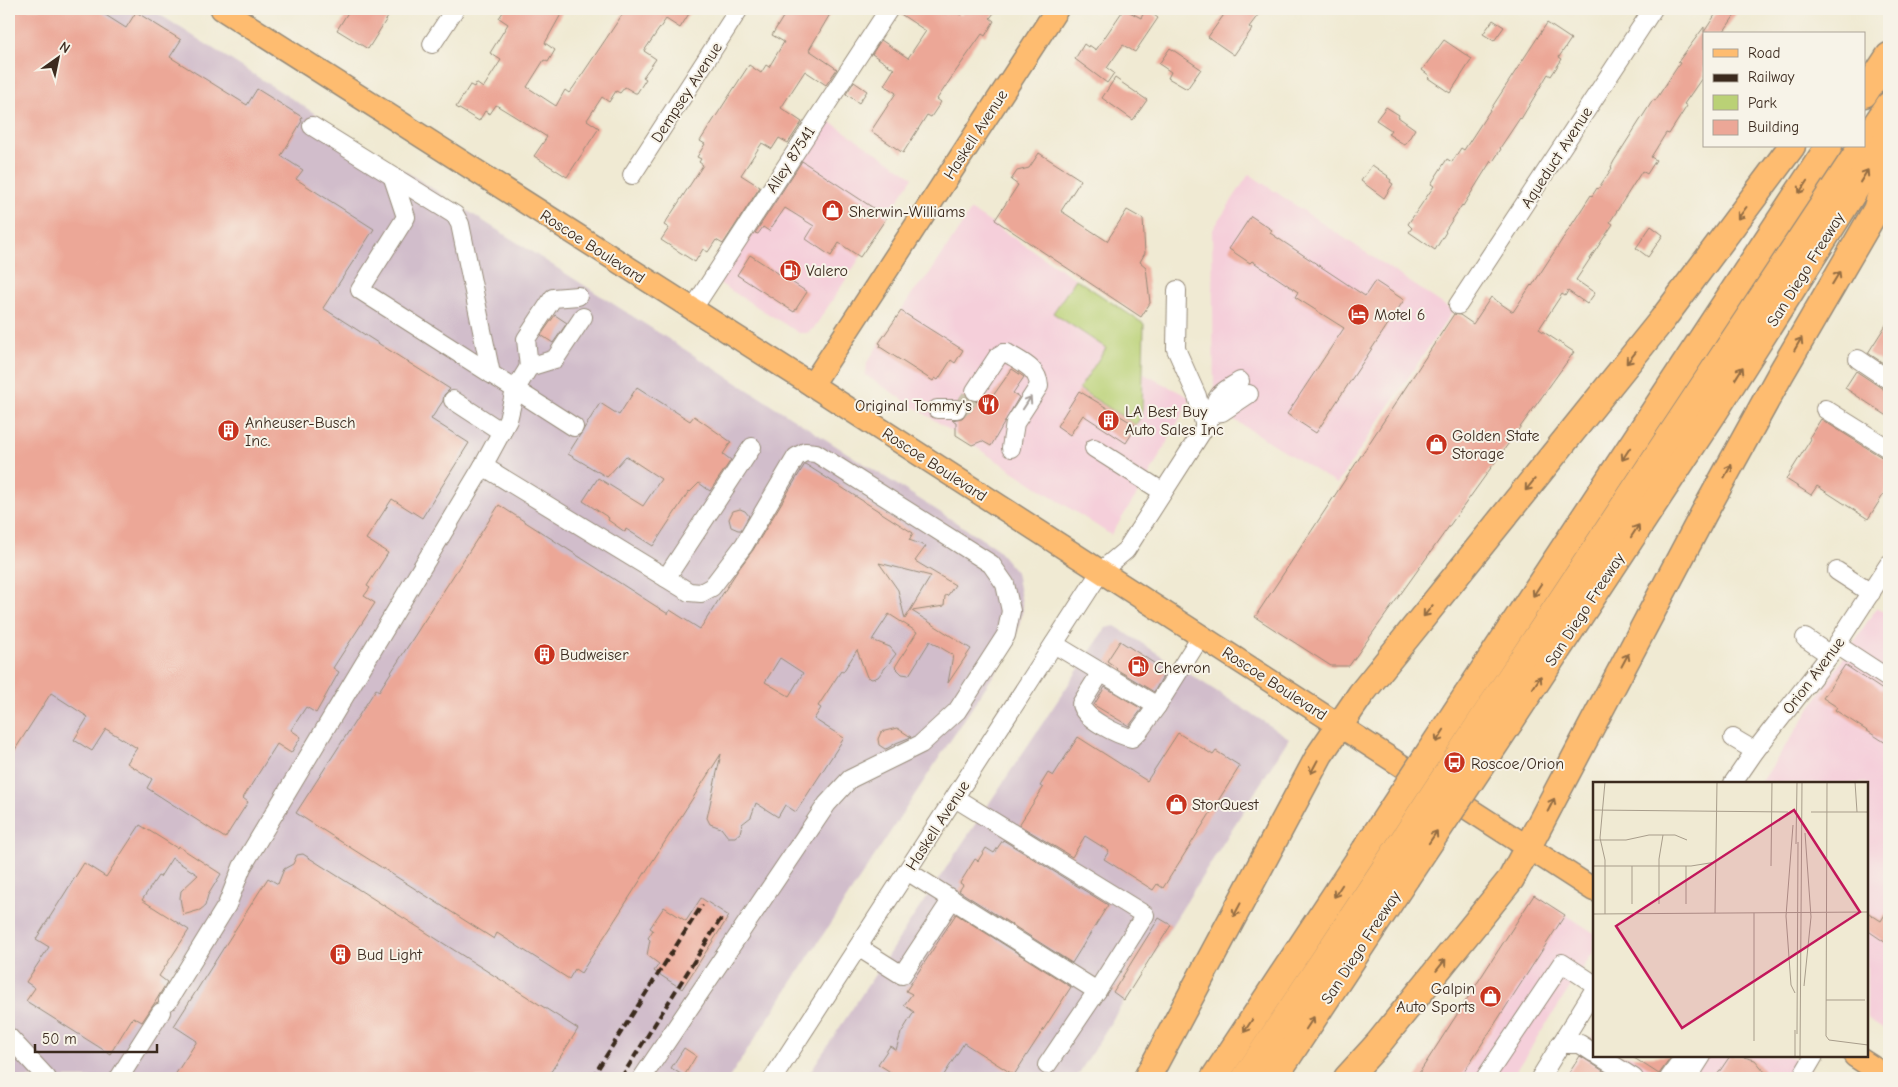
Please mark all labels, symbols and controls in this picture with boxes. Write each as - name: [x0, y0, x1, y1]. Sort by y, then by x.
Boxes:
- north arrow: [32, 32, 82, 82]
- legend: [1703, 32, 1866, 148]
- text: N: [56, 38, 73, 57]
- street label: Dempsey Avenue: [648, 39, 726, 146]
- text: Road: [1748, 44, 1780, 62]
- text: Railway: [1748, 68, 1795, 86]
- street label: Haskell Avenue: [940, 86, 1011, 183]
- text: Park: [1748, 94, 1777, 112]
- street label: Aqueduct Avenue: [1517, 104, 1596, 211]
- text: Building: [1748, 118, 1799, 136]
- street label: Alley 87541: [763, 123, 819, 196]
- one-way arrow: [1859, 170, 1869, 184]
- one-way arrow: [1797, 180, 1808, 194]
- shop icon: Sherwin-Williams: [821, 199, 845, 223]
- place label: Sherwin-Williams: [849, 203, 965, 221]
- street label: Roscoe Boulevard: [537, 206, 648, 287]
- one-way arrow: [1737, 206, 1747, 220]
- street label: San Diego Freeway: [1763, 208, 1849, 330]
- fuel station icon: Valero: [778, 258, 802, 282]
- place label: Valero: [806, 262, 848, 280]
- one-way arrow: [1832, 272, 1842, 286]
- hotel icon: Motel 6: [1346, 302, 1370, 326]
- place label: Motel 6: [1374, 306, 1425, 324]
- one-way arrow: [1793, 337, 1803, 352]
- one-way arrow: [1626, 352, 1637, 365]
- one-way arrow: [1734, 366, 1744, 380]
- restaurant icon: Original Tommy's: [976, 393, 1000, 417]
- place label: Original Tommy's: [855, 397, 972, 415]
- one-way arrow: [1023, 397, 1033, 411]
- place label: LA Best Buy Auto Sales Inc: [1125, 403, 1224, 439]
- building icon: LA Best Buy Auto Sales Inc: [1097, 408, 1121, 432]
- place label: Anheuser-Busch Inc.: [245, 414, 356, 450]
- building icon: Anheuser-Busch Inc.: [217, 419, 241, 443]
- street label: Roscoe Boulevard: [879, 424, 990, 505]
- place label: Golden State Storage: [1452, 427, 1539, 463]
- shop icon: Golden State Storage: [1424, 432, 1448, 456]
- one-way arrow: [1621, 447, 1631, 461]
- one-way arrow: [1723, 463, 1733, 478]
- one-way arrow: [1524, 478, 1535, 491]
- one-way arrow: [1630, 524, 1641, 538]
- street label: San Diego Freeway: [1542, 549, 1629, 669]
- one-way arrow: [1531, 582, 1541, 596]
- one-way arrow: [1422, 604, 1433, 617]
- street label: Orion Avenue: [1779, 634, 1849, 718]
- building icon: Budweiser: [532, 642, 556, 666]
- street label: Roscoe Boulevard: [1219, 643, 1330, 724]
- place label: Budweiser: [560, 646, 629, 664]
- one-way arrow: [1621, 654, 1631, 668]
- fuel station icon: Chevron: [1126, 655, 1150, 679]
- place label: Chevron: [1154, 659, 1211, 677]
- one-way arrow: [1532, 675, 1542, 689]
- one-way arrow: [1435, 729, 1445, 743]
- bus stop icon: Roscoe/Orion: [1443, 751, 1467, 775]
- place label: Roscoe/Orion: [1471, 755, 1564, 773]
- one-way arrow: [1309, 759, 1318, 774]
- street label: Haskell Avenue: [902, 777, 973, 874]
- inset map: [1593, 782, 1868, 1057]
- shop icon: StorQuest: [1164, 792, 1188, 816]
- place label: StorQuest: [1192, 796, 1259, 814]
- one-way arrow: [1547, 798, 1556, 813]
- one-way arrow: [1428, 831, 1438, 845]
- one-way arrow: [1333, 883, 1343, 897]
- street label: San Diego Freeway: [1318, 887, 1405, 1007]
- one-way arrow: [1232, 902, 1241, 917]
- building icon: Bud Light: [329, 942, 353, 966]
- place label: Bud Light: [357, 946, 423, 964]
- one-way arrow: [1436, 959, 1447, 972]
- place label: Galpin Auto Sports: [1396, 980, 1475, 1016]
- shop icon: Galpin Auto Sports: [1479, 985, 1503, 1009]
- one-way arrow: [1305, 1016, 1315, 1030]
- one-way arrow: [1243, 1019, 1253, 1033]
- scale bar: [35, 1022, 158, 1054]
- text: 50 m: [42, 1030, 77, 1048]

